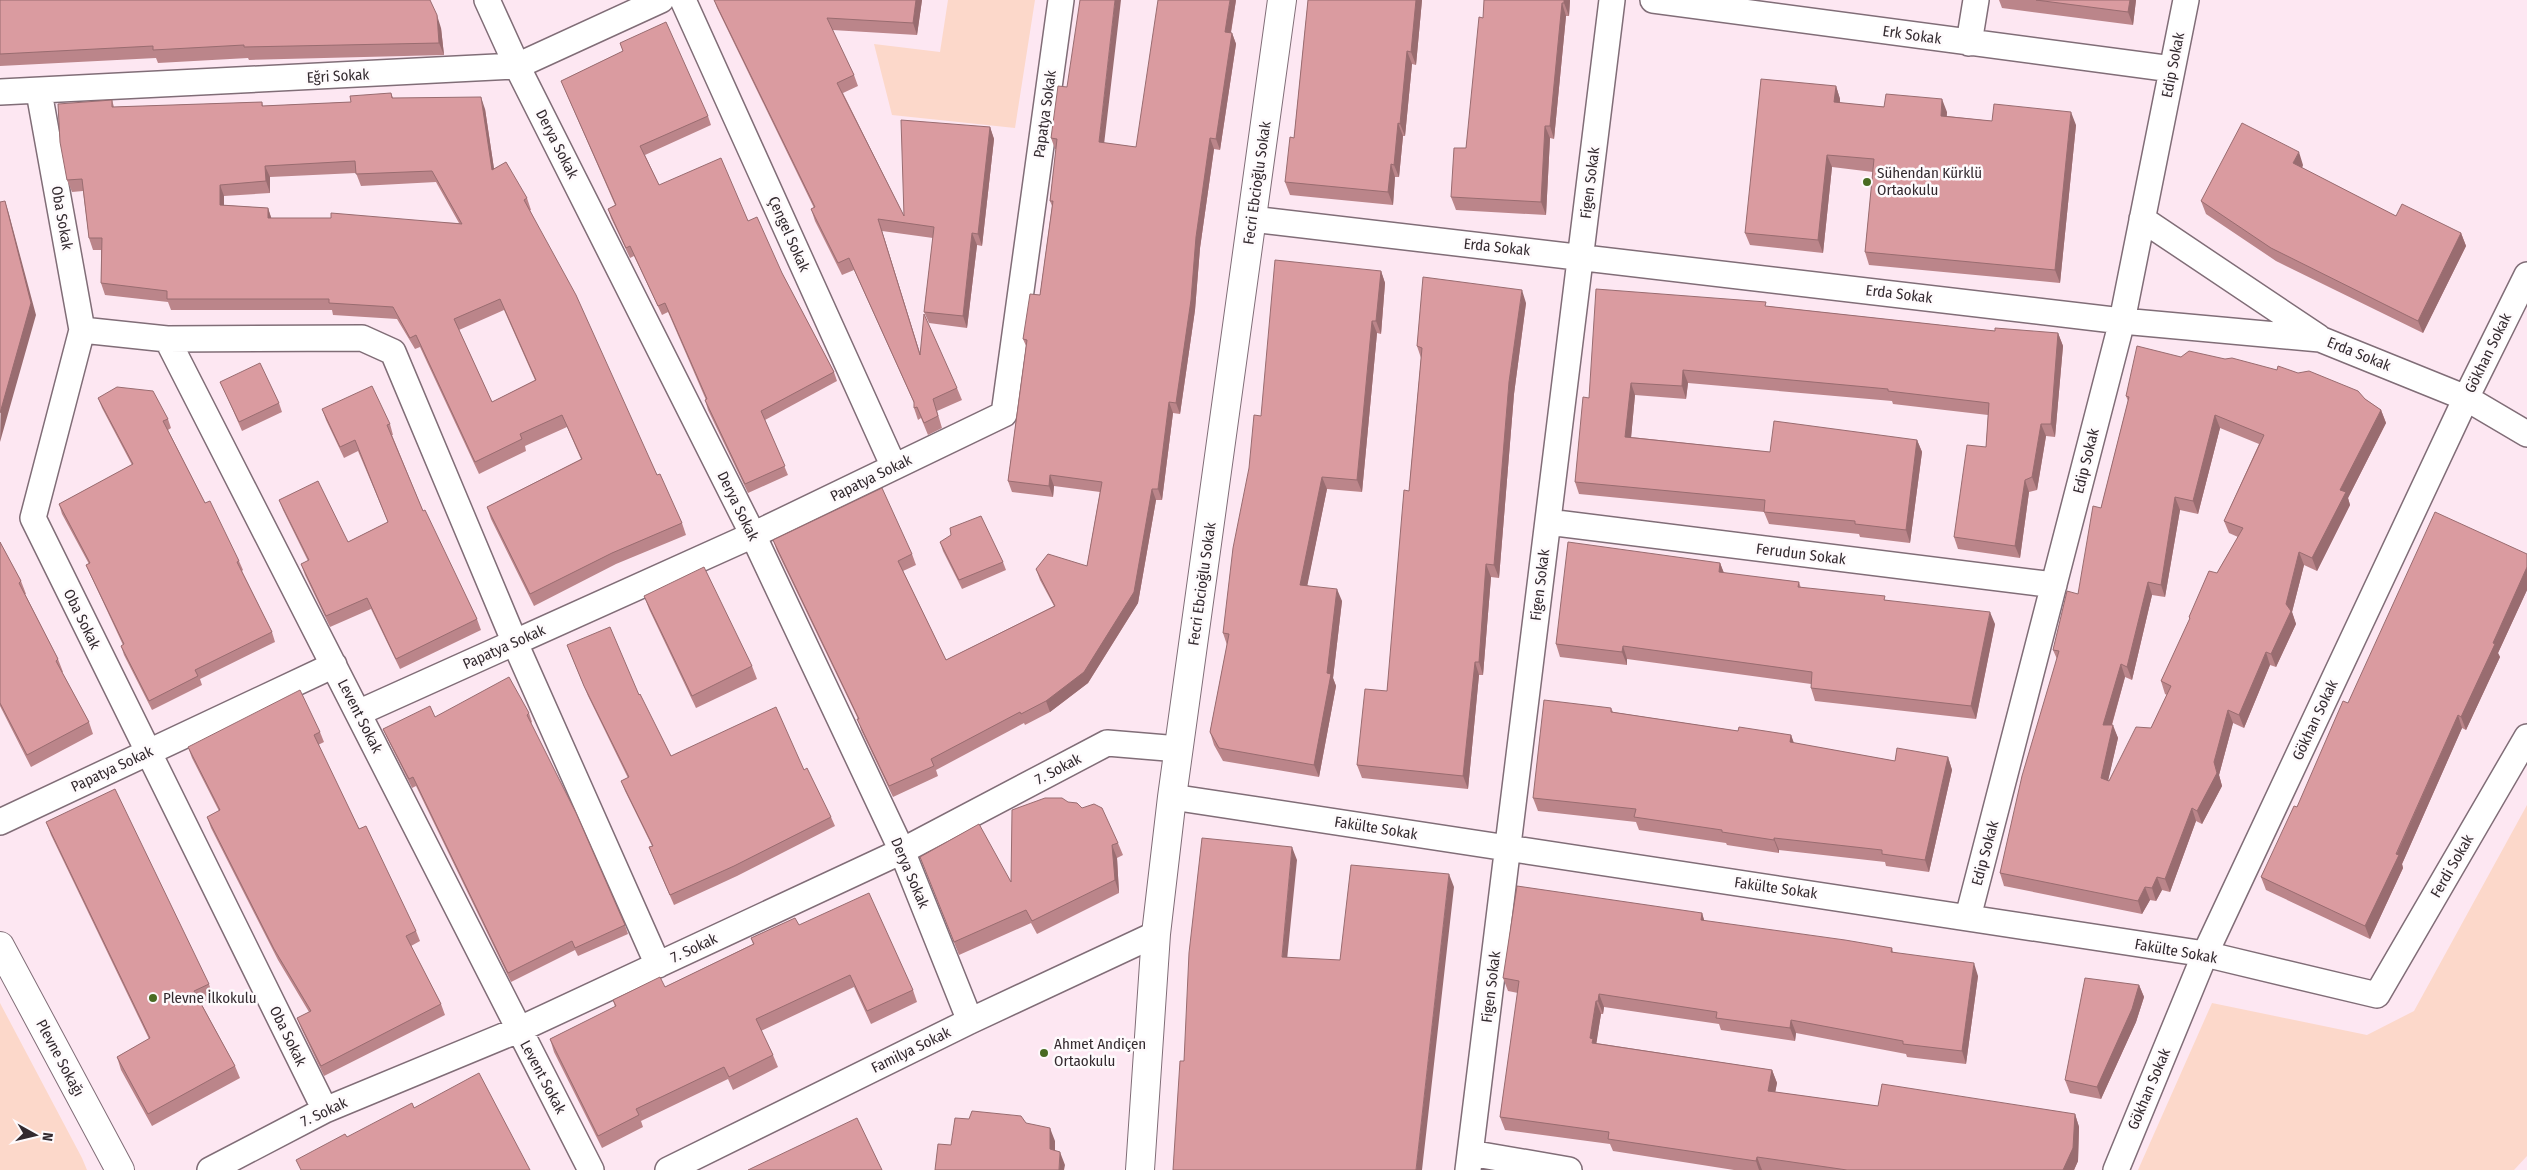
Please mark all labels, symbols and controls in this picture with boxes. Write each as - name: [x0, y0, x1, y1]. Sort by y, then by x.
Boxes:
- street label: Erk Sokak: [1881, 22, 1943, 48]
- street label: Edip Sokak: [2158, 31, 2188, 99]
- street label: Eğri Sokak: [306, 65, 370, 87]
- street label: Papatya Sokak: [1030, 69, 1060, 159]
- street label: Derya Sokak: [532, 106, 582, 182]
- street label: Fecri Ebcioğlu Sokak: [1239, 120, 1275, 246]
- street label: Figen Sokak: [1577, 146, 1603, 220]
- place label: Sühendan Kürklü Ortaokulu: [1877, 164, 1982, 199]
- marker: Sühendan Kürklü Ortaokulu: [1861, 176, 1873, 188]
- street label: Oba Sokak: [48, 185, 76, 251]
- street label: Çengel Sokak: [764, 193, 814, 275]
- street label: Erda Sokak: [1463, 235, 1531, 259]
- street label: Erda Sokak: [1865, 281, 1933, 307]
- street label: Gökhan Sokak: [2461, 310, 2515, 396]
- street label: Erda Sokak: [2325, 333, 2393, 375]
- street label: Edip Sokak: [2069, 427, 2103, 495]
- street label: Papatya Sokak: [827, 451, 915, 505]
- street label: Derya Sokak: [713, 468, 763, 544]
- street label: Fecri Ebcioğlu Sokak: [1184, 521, 1220, 647]
- street label: Ferudun Sokak: [1755, 540, 1847, 568]
- street label: Figen Sokak: [1527, 548, 1553, 622]
- street label: Oba Sokak: [60, 586, 104, 652]
- street label: Papatya Sokak: [460, 621, 548, 673]
- street label: Levent Sokak: [334, 676, 386, 756]
- street label: Gökhan Sokak: [2289, 677, 2341, 763]
- street label: Papatya Sokak: [68, 742, 156, 796]
- street label: 7. Sokak: [1032, 749, 1084, 788]
- street label: Fakülte Sokak: [1333, 813, 1419, 843]
- street label: Edip Sokak: [1968, 819, 2002, 887]
- street label: Ferdi Sokak: [2427, 831, 2477, 901]
- street label: Derya Sokak: [887, 835, 933, 911]
- street label: Fakülte Sokak: [1733, 873, 1819, 903]
- street label: 7. Sokak: [668, 929, 720, 967]
- street label: Fakülte Sokak: [2133, 935, 2219, 967]
- street label: Figen Sokak: [1478, 950, 1504, 1024]
- place label: Plevne İlkokulu: [163, 989, 257, 1007]
- marker: Plevne İlkokulu: [147, 992, 159, 1004]
- street label: Oba Sokak: [266, 1003, 310, 1069]
- street label: Plevne Sokağı: [32, 1016, 88, 1100]
- street label: Familya Sokak: [868, 1023, 954, 1077]
- place label: Ahmet Andiçen Ortaokulu: [1054, 1035, 1146, 1070]
- street label: Levent Sokak: [516, 1037, 570, 1117]
- street label: Gökhan Sokak: [2124, 1046, 2174, 1132]
- marker: Ahmet Andiçen Ortaokulu: [1038, 1047, 1050, 1059]
- street label: 7. Sokak: [298, 1093, 350, 1131]
- north arrow: [10, 1110, 60, 1160]
- text: N: [38, 1131, 56, 1142]

